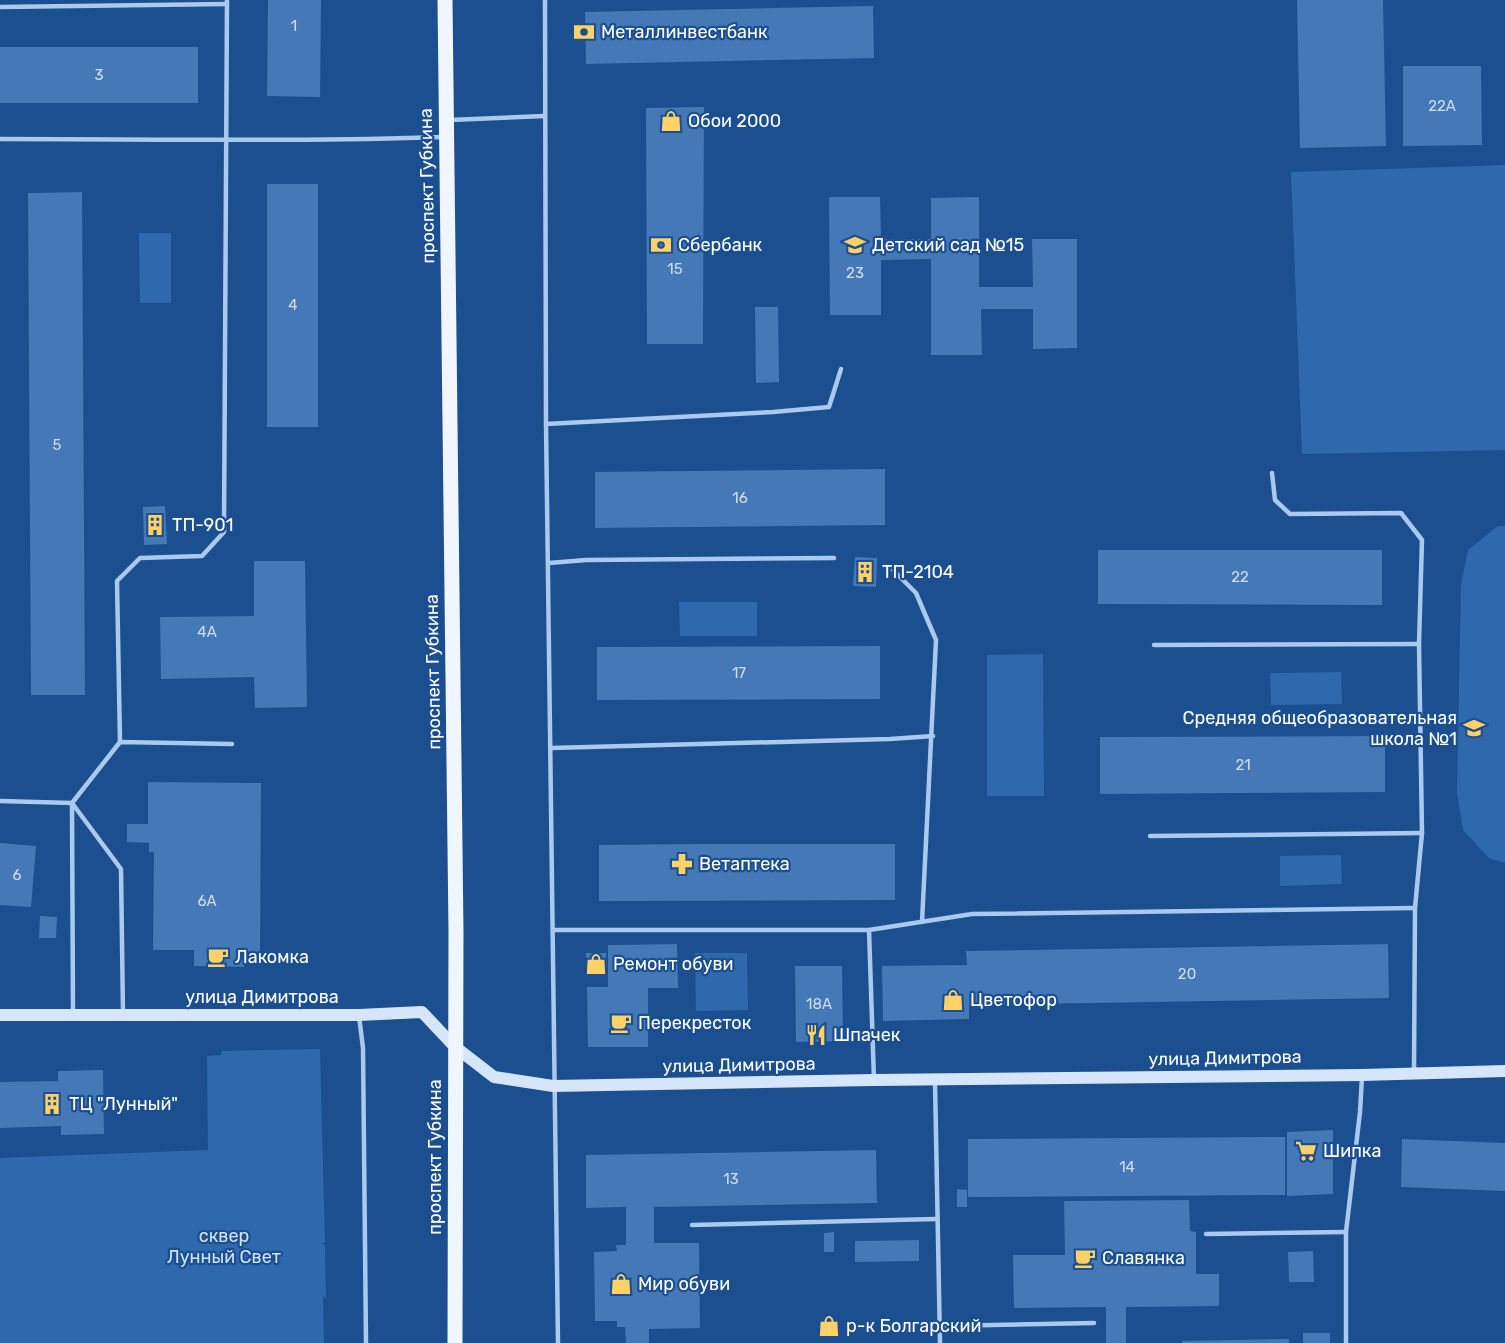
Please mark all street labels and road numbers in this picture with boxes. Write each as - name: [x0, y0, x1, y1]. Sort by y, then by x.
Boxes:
- street label: проспект Губкина: [415, 108, 439, 264]
- street label: проспект Губкина: [421, 594, 445, 750]
- street label: улица Димитрова: [185, 986, 339, 1008]
- street label: улица Димитрова: [1148, 1046, 1302, 1070]
- street label: улица Димитрова: [662, 1053, 816, 1077]
- street label: проспект Губкина: [424, 1079, 446, 1235]

